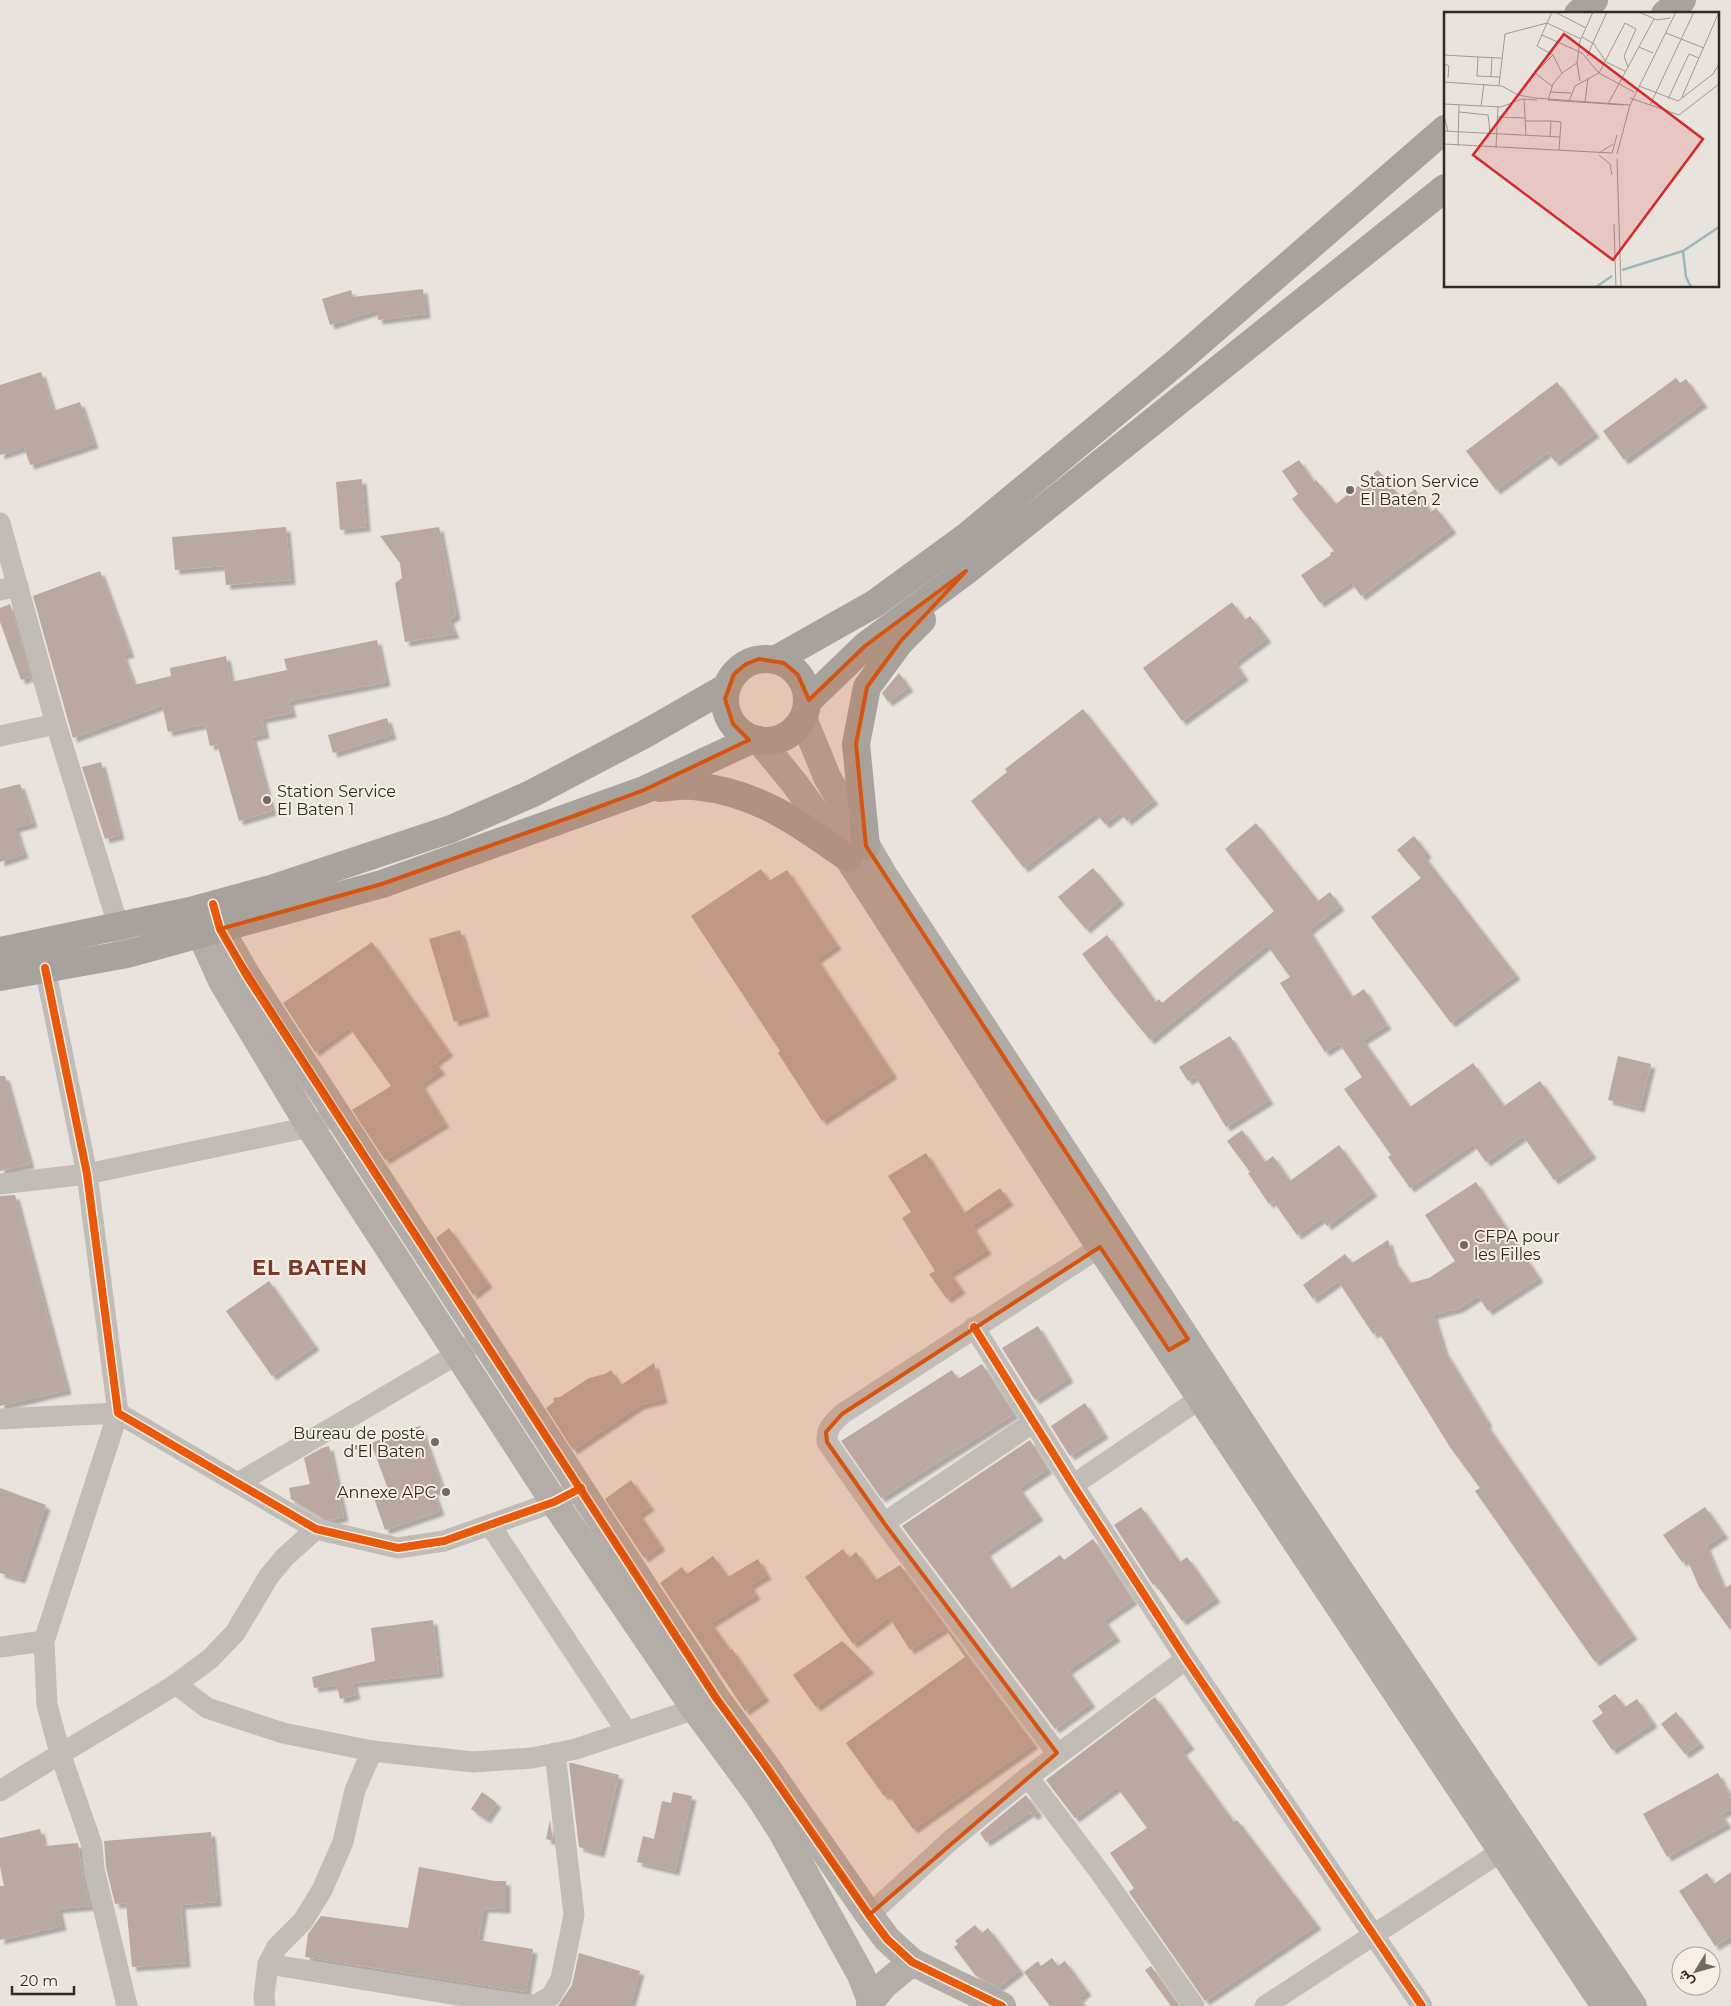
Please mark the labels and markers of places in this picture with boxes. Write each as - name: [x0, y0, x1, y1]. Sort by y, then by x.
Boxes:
- place label: Station Service El Baten 2: [1360, 472, 1479, 509]
- marker: Station Service El Baten 2: [1344, 484, 1356, 496]
- place label: Station Service El Baten 1: [277, 782, 396, 819]
- marker: Station Service El Baten 1: [261, 794, 273, 806]
- place label: CFPA pour les Filles: [1474, 1227, 1560, 1264]
- marker: CFPA pour les Filles: [1458, 1239, 1470, 1251]
- place label: Bureau de poste d'El Baten: [293, 1424, 425, 1461]
- marker: Bureau de poste d'El Baten: [429, 1436, 441, 1448]
- place label: Annexe APC: [337, 1483, 436, 1502]
- marker: Annexe APC: [440, 1486, 452, 1498]

